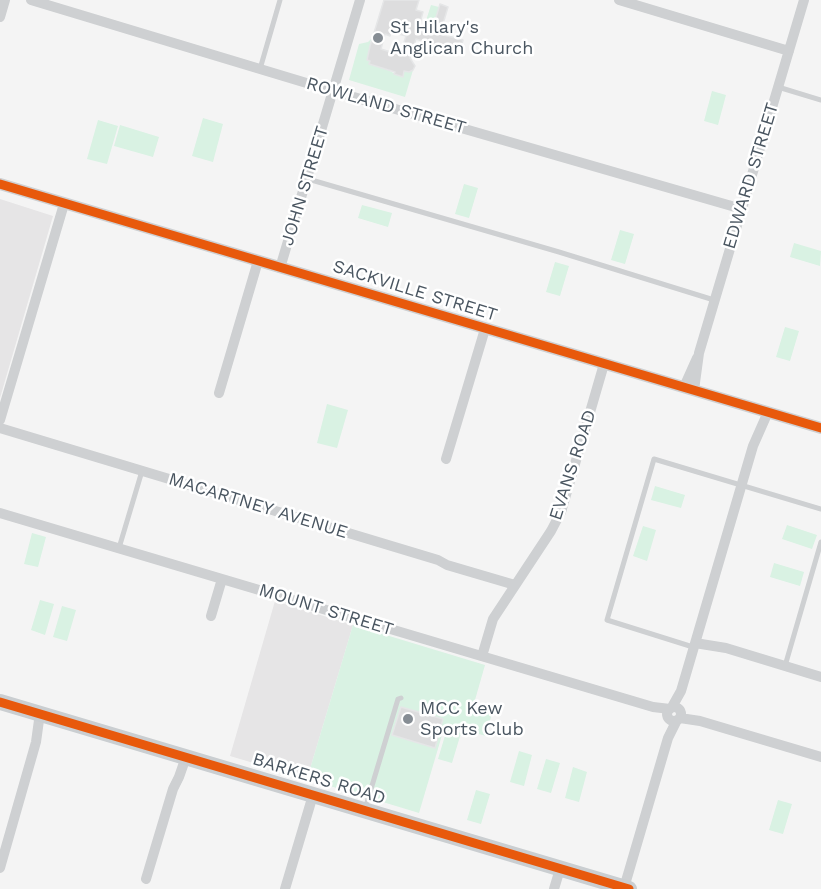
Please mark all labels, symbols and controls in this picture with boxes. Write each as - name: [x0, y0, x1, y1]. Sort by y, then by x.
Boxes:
- place label: St Hilary's Anglican Church: [390, 17, 533, 60]
- marker: St Hilary's Anglican Church: [371, 31, 385, 45]
- street label: ROWLAND STREET: [304, 73, 468, 139]
- street label: EDWARD STREET: [719, 100, 783, 252]
- street label: JOHN STREET: [277, 124, 333, 248]
- street label: SACKVILLE STREET: [330, 256, 500, 326]
- street label: EVANS ROAD: [545, 407, 601, 523]
- street label: MACARTNEY AVENUE: [166, 468, 350, 544]
- street label: MOUNT STREET: [256, 579, 396, 641]
- place label: MCC Kew Sports Club: [420, 698, 524, 740]
- marker: MCC Kew Sports Club: [401, 712, 415, 726]
- street label: BARKERS ROAD: [250, 748, 388, 810]

